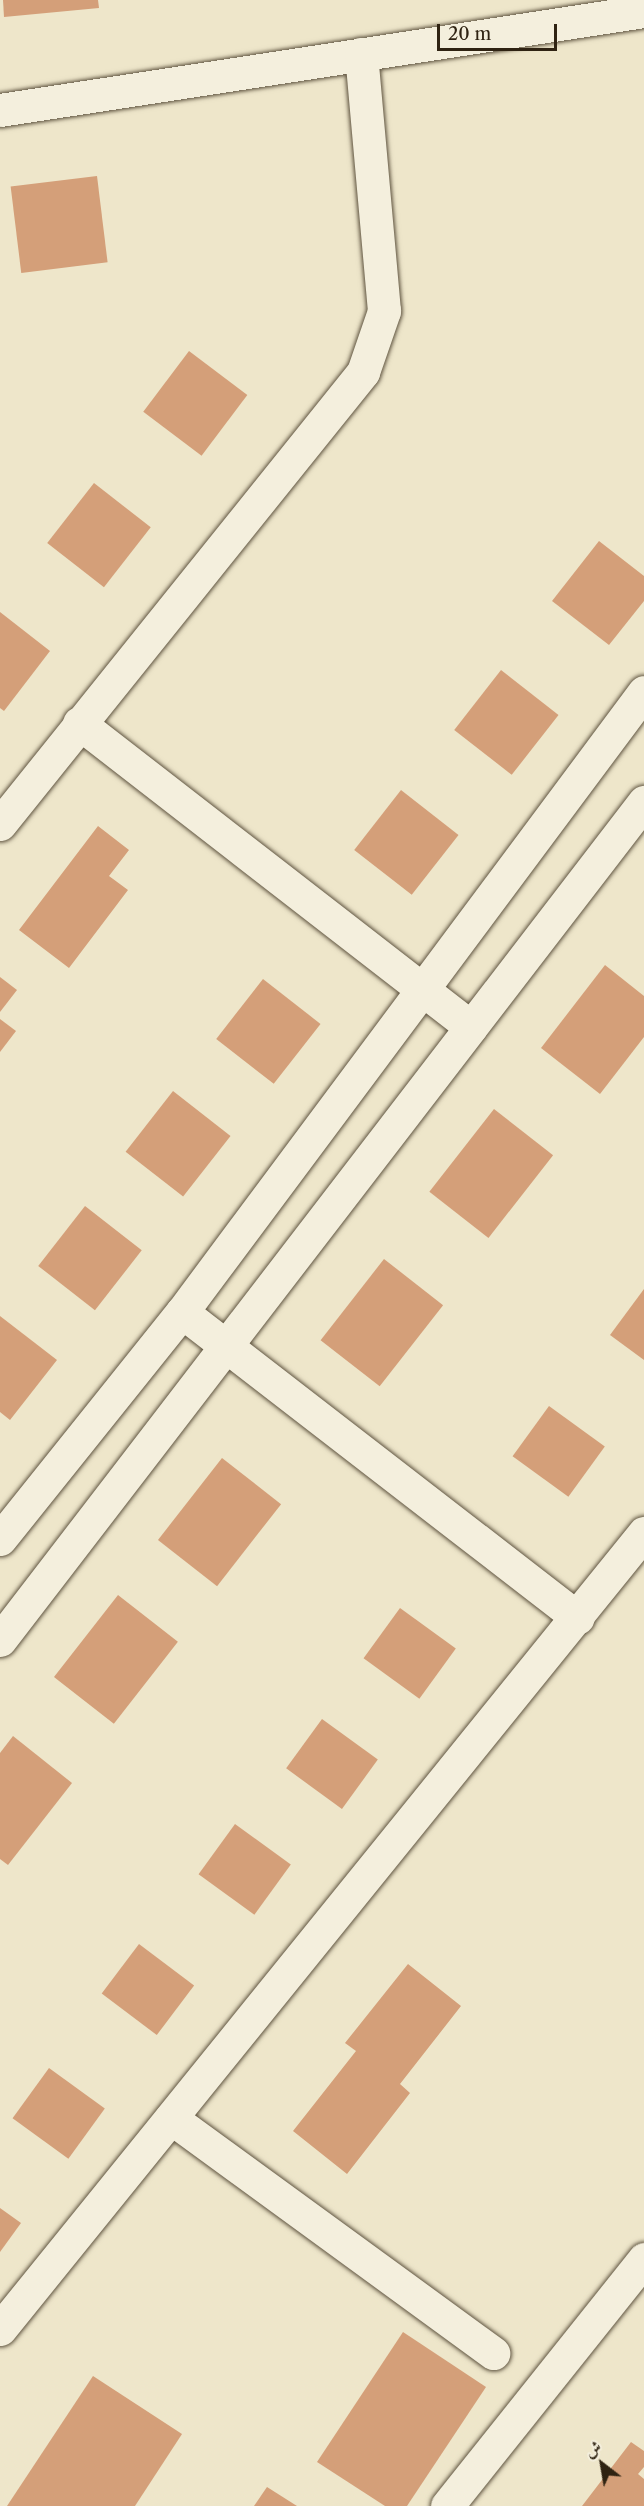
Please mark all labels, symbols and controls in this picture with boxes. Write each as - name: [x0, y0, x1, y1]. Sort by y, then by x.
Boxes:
- scale bar: [440, 12, 560, 50]
- text: 20 m: [448, 23, 491, 45]
- north arrow: [572, 2434, 632, 2494]
- text: ش: [581, 2436, 605, 2461]

